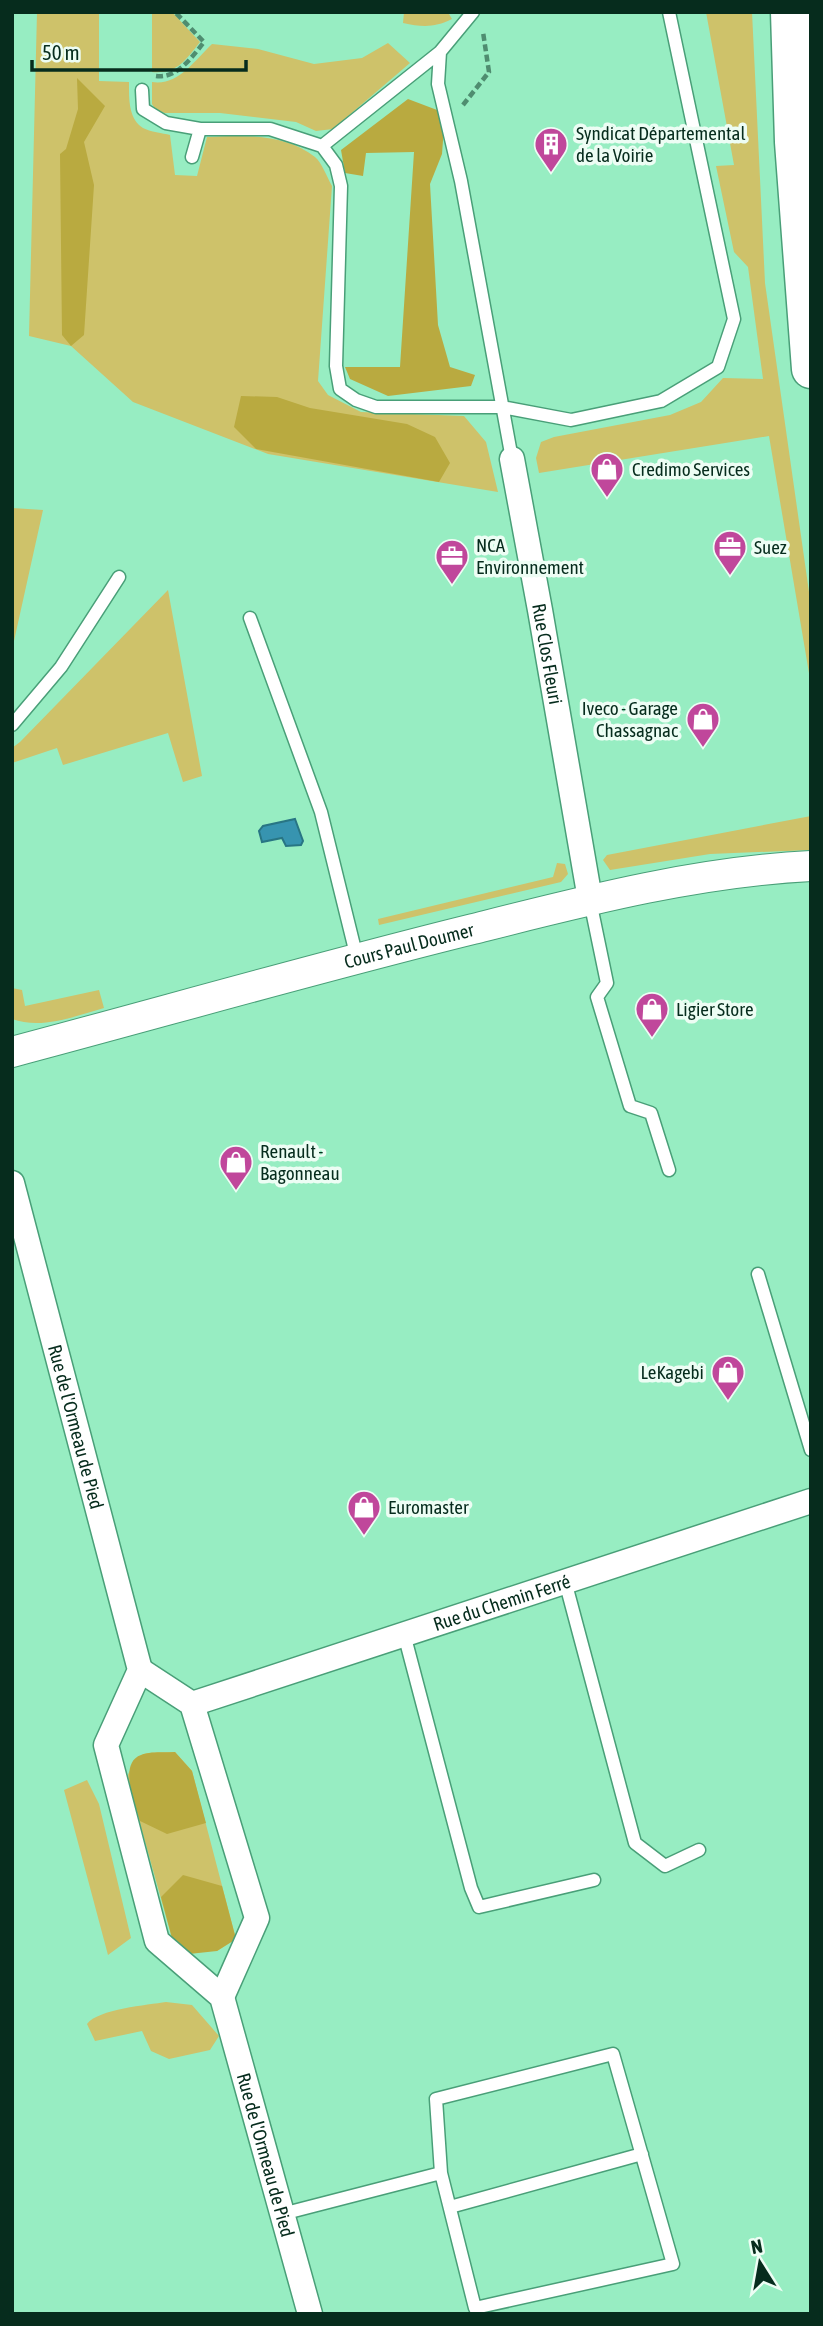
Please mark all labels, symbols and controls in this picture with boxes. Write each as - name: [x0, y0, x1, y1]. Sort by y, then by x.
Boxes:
- scale bar: [32, 28, 245, 72]
- text: 50 m: [42, 40, 80, 64]
- place label: Syndicat Départemental de la Voirie: [576, 122, 745, 166]
- building icon: Syndicat Départemental de la Voirie: [532, 125, 570, 174]
- shop icon: Credimo Services: [588, 450, 626, 499]
- place label: Credimo Services: [632, 458, 750, 480]
- office icon: Suez: [711, 528, 749, 577]
- place label: NCA Environnement: [476, 534, 584, 578]
- place label: Suez: [754, 536, 787, 558]
- office icon: NCA Environnement: [433, 537, 471, 586]
- street label: Rue Clos Fleuri: [528, 602, 567, 706]
- place label: Iveco - Garage Chassagnac: [582, 697, 679, 741]
- shop icon: Iveco - Garage Chassagnac: [684, 700, 722, 749]
- street label: Cours Paul Doumer: [342, 918, 476, 973]
- shop icon: Ligier Store: [633, 990, 671, 1039]
- place label: Ligier Store: [676, 998, 754, 1020]
- place label: Renault - Bagonneau: [260, 1140, 340, 1184]
- shop icon: Renault - Bagonneau: [217, 1143, 255, 1192]
- street label: Rue de l'Ormeau de Pied: [44, 1342, 108, 1511]
- shop icon: LeKagebi: [709, 1353, 747, 1402]
- place label: LeKagebi: [640, 1361, 704, 1383]
- shop icon: Euromaster: [345, 1488, 383, 1537]
- place label: Euromaster: [388, 1496, 469, 1518]
- street label: Rue du Chemin Ferré: [430, 1570, 573, 1635]
- street label: Rue de l'Ormeau de Pied: [233, 2070, 299, 2239]
- north arrow: [725, 2228, 795, 2298]
- text: N: [749, 2234, 764, 2258]

